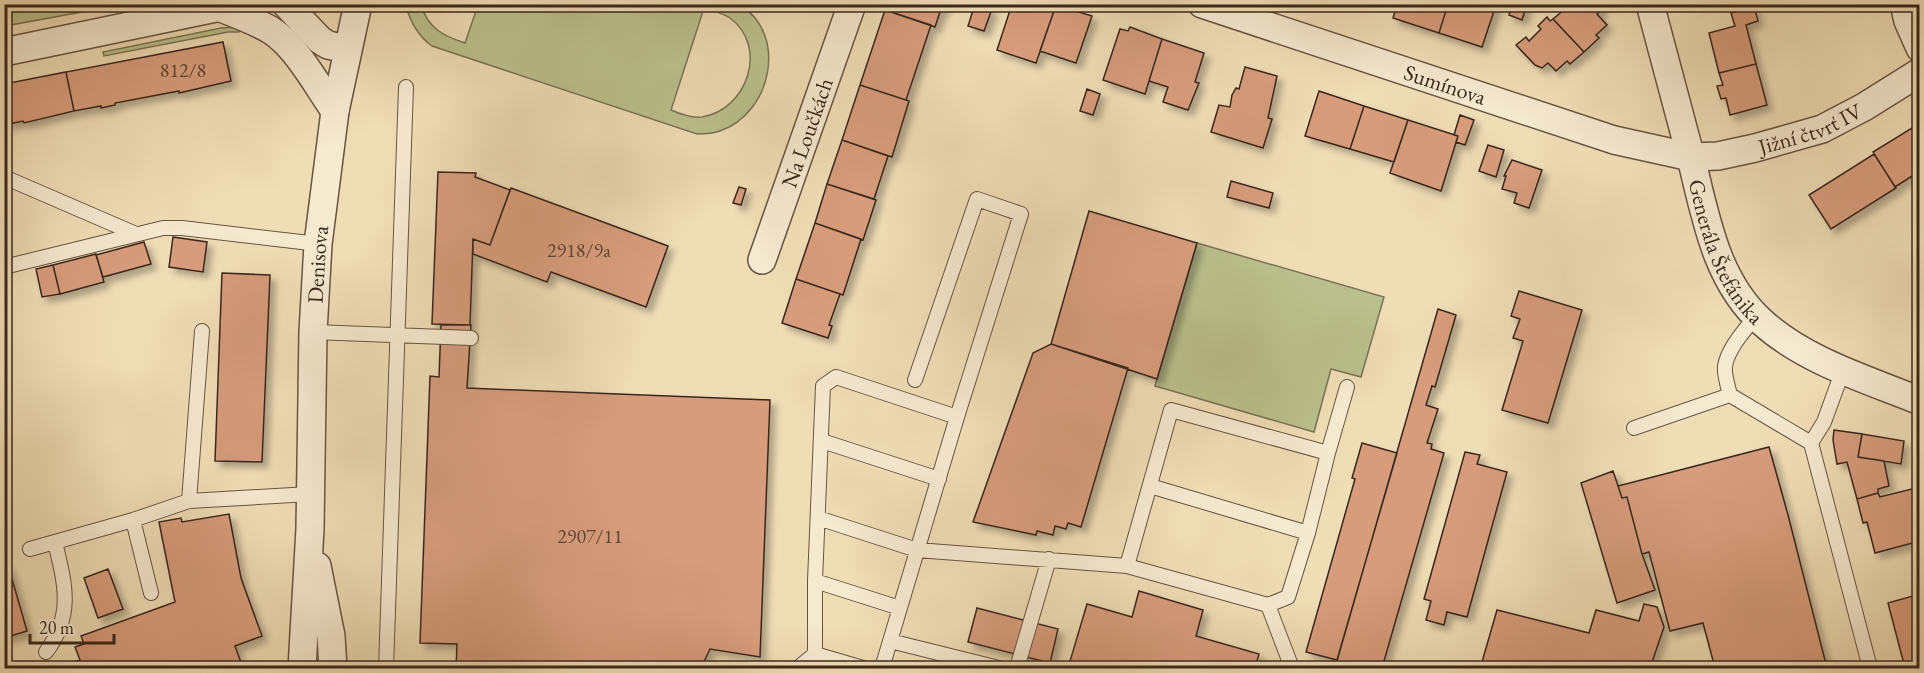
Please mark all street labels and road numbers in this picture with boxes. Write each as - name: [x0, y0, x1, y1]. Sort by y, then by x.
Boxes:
- street label: Sumínova: [1400, 57, 1490, 111]
- street label: Na Loučkách: [774, 74, 839, 191]
- street label: Jižní čtvrť IV: [1753, 96, 1867, 161]
- street label: Generála Štefánika: [1682, 176, 1770, 331]
- street label: Denisova: [300, 224, 335, 304]

